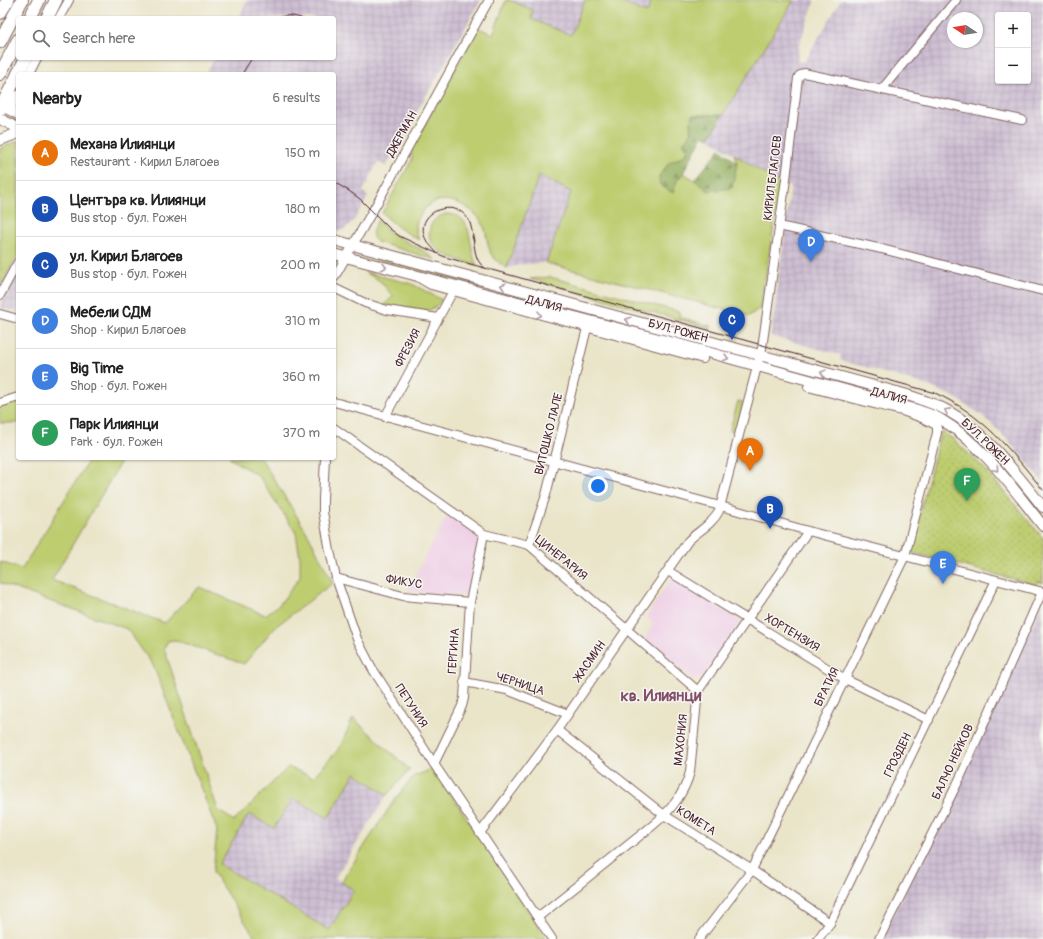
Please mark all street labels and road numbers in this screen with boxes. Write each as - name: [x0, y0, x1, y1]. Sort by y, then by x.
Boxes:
- street label: ДЖЕРМАН: [383, 108, 421, 161]
- street label: КИРИЛ БЛАГОЕВ: [760, 134, 786, 221]
- street label: ДАЛИЯ: [524, 292, 564, 316]
- street label: БУЛ. РОЖЕН: [646, 316, 710, 346]
- street label: ФРЕЗИЯ: [392, 326, 424, 370]
- street label: ДАЛИЯ: [869, 384, 909, 408]
- street label: ВИТОШКО ЛАЛЕ: [532, 392, 566, 476]
- street label: БУЛ. РОЖЕН: [958, 415, 1013, 469]
- street label: ЦИНЕРАРИЯ: [532, 532, 590, 584]
- street label: ФИКУС: [385, 571, 423, 593]
- street label: ХОРТЕНЗИЯ: [762, 611, 822, 655]
- street label: ГЕРГИНА: [445, 627, 463, 675]
- street label: ЖАСМИН: [570, 638, 610, 686]
- street label: БРАТИЯ: [811, 665, 843, 709]
- street label: ЧЕРНИЦА: [494, 669, 547, 699]
- street label: ПЕТУНИЯ: [391, 681, 431, 731]
- street label: МАХОНИЯ: [671, 713, 691, 767]
- street label: БАЛЧО НЕЙКОВ: [929, 722, 977, 802]
- street label: ГРОЗДЕН: [881, 730, 915, 780]
- street label: КОМЕТА: [673, 803, 719, 839]

